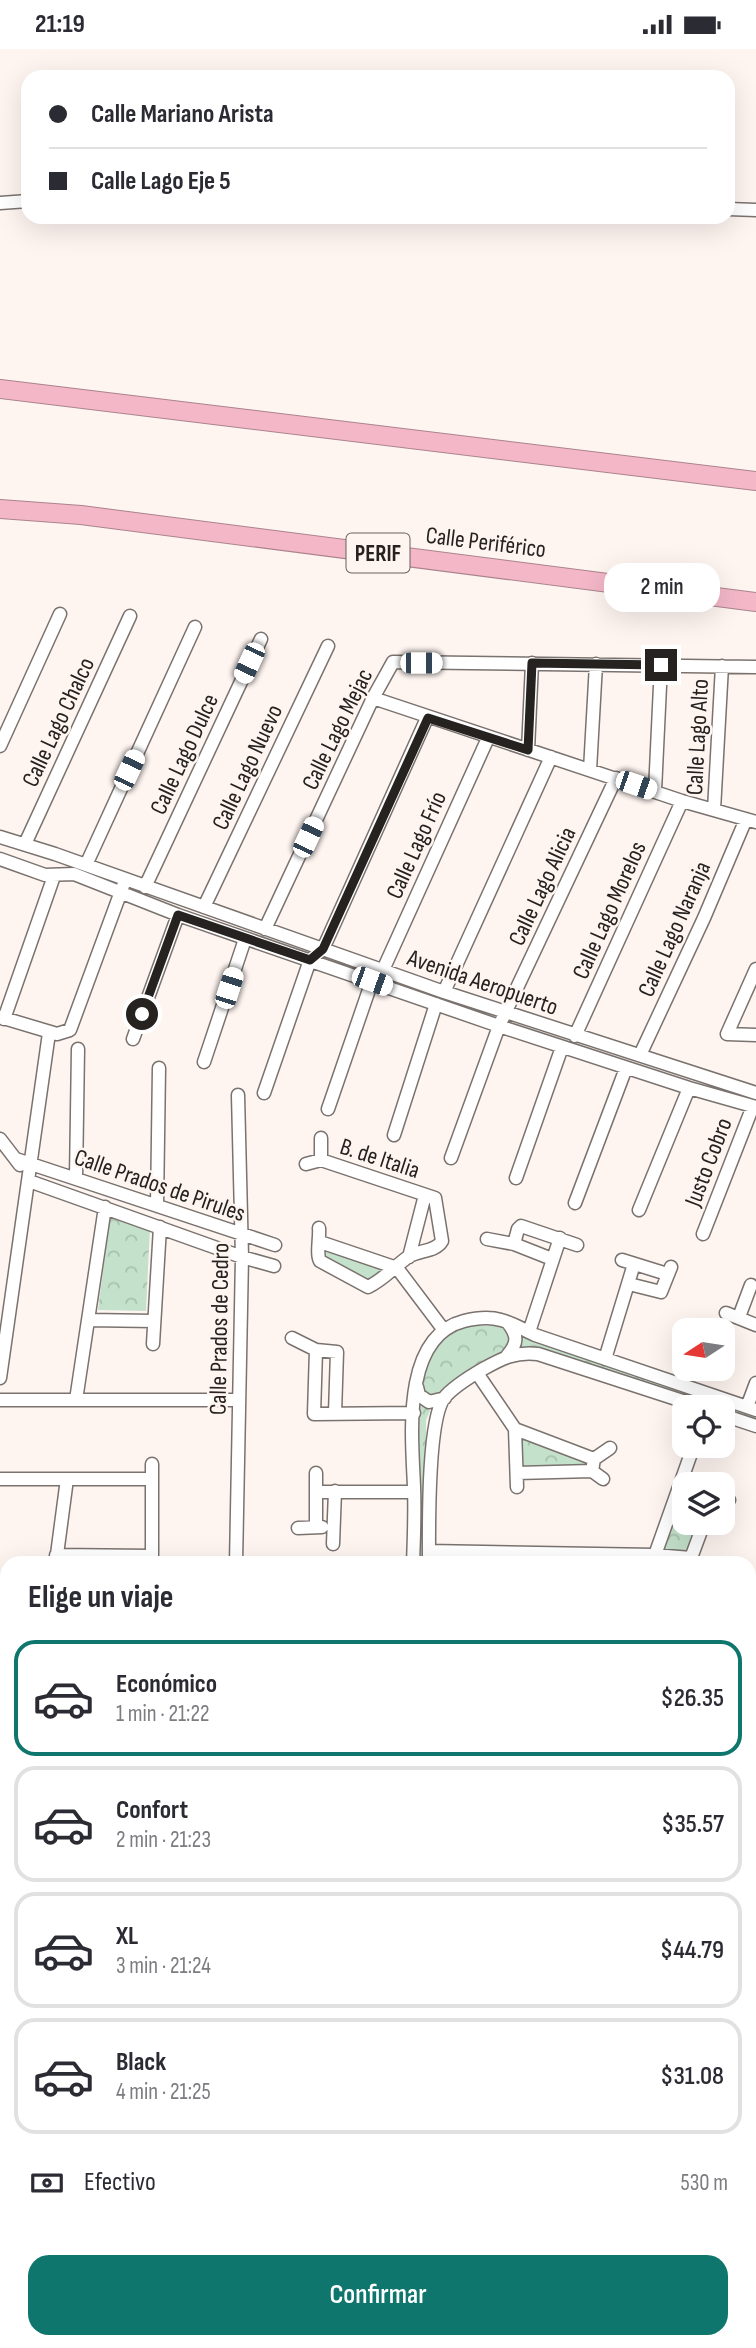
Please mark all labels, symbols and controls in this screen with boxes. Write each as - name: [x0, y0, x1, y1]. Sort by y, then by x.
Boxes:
- text: 21:19: [35, 9, 85, 40]
- text: Calle Mariano Arista: [91, 99, 274, 130]
- text: Calle Lago Eje 5: [91, 166, 231, 197]
- street label: Calle Periférico: [424, 521, 548, 564]
- road number: PERIF: [346, 533, 410, 573]
- callout: 2 min: [603, 563, 719, 613]
- text: 2 min: [640, 573, 684, 601]
- car: [231, 640, 268, 686]
- route end: [645, 649, 677, 681]
- street label: Calle Lago Chalco: [16, 653, 101, 791]
- car: [401, 653, 443, 674]
- street label: Calle Lago Mejac: [296, 664, 379, 795]
- street label: Calle Lago Alto: [680, 678, 715, 796]
- street label: Calle Lago Dulce: [144, 689, 225, 819]
- street label: Calle Lago Nuevo: [206, 700, 289, 835]
- car: [111, 747, 148, 793]
- car: [613, 768, 660, 802]
- street label: Calle Lago Frío: [380, 787, 453, 903]
- car: [290, 814, 327, 860]
- street label: Calle Lago Alicia: [502, 822, 583, 950]
- street label: Calle Lago Morelos: [566, 837, 653, 984]
- street label: Calle Lago Naranja: [632, 857, 717, 1001]
- street label: Avenida Aeropuerto: [403, 943, 562, 1022]
- car: [349, 964, 396, 998]
- car: [213, 965, 246, 1011]
- route start: [126, 998, 158, 1030]
- street label: Justo Cobro: [678, 1114, 739, 1211]
- street label: B. de Italia: [336, 1132, 423, 1185]
- street label: Calle Prados de Pirules: [71, 1143, 249, 1228]
- street label: Calle Prados de Cedro: [203, 1243, 235, 1415]
- north arrow: [672, 1318, 735, 1381]
- map controls: [672, 1318, 735, 1535]
- button: locate: [672, 1395, 735, 1458]
- button: layers: [672, 1472, 735, 1535]
- text: Elige un viaje: [28, 1578, 173, 1617]
- icon: car: [32, 1667, 95, 1730]
- text: Económico: [116, 1669, 217, 1700]
- text: $26.35: [661, 1683, 724, 1714]
- text: 1 min · 21:22: [116, 1700, 209, 1728]
- icon: car: [32, 1793, 95, 1856]
- text: Confort: [116, 1795, 188, 1826]
- text: $35.57: [661, 1809, 724, 1840]
- text: 2 min · 21:23: [116, 1826, 211, 1854]
- icon: car: [32, 1919, 95, 1982]
- text: XL: [116, 1921, 138, 1952]
- text: $44.79: [660, 1935, 724, 1966]
- text: 3 min · 21:24: [116, 1952, 211, 1980]
- icon: car: [32, 2045, 95, 2108]
- text: Black: [116, 2047, 166, 2078]
- text: $31.08: [660, 2061, 724, 2092]
- text: 4 min · 21:25: [116, 2078, 211, 2106]
- icon: cash: [28, 2164, 66, 2202]
- text: Efectivo: [84, 2167, 156, 2198]
- text: 530 m: [680, 2169, 728, 2197]
- button: Confirmar: [28, 2255, 728, 2335]

